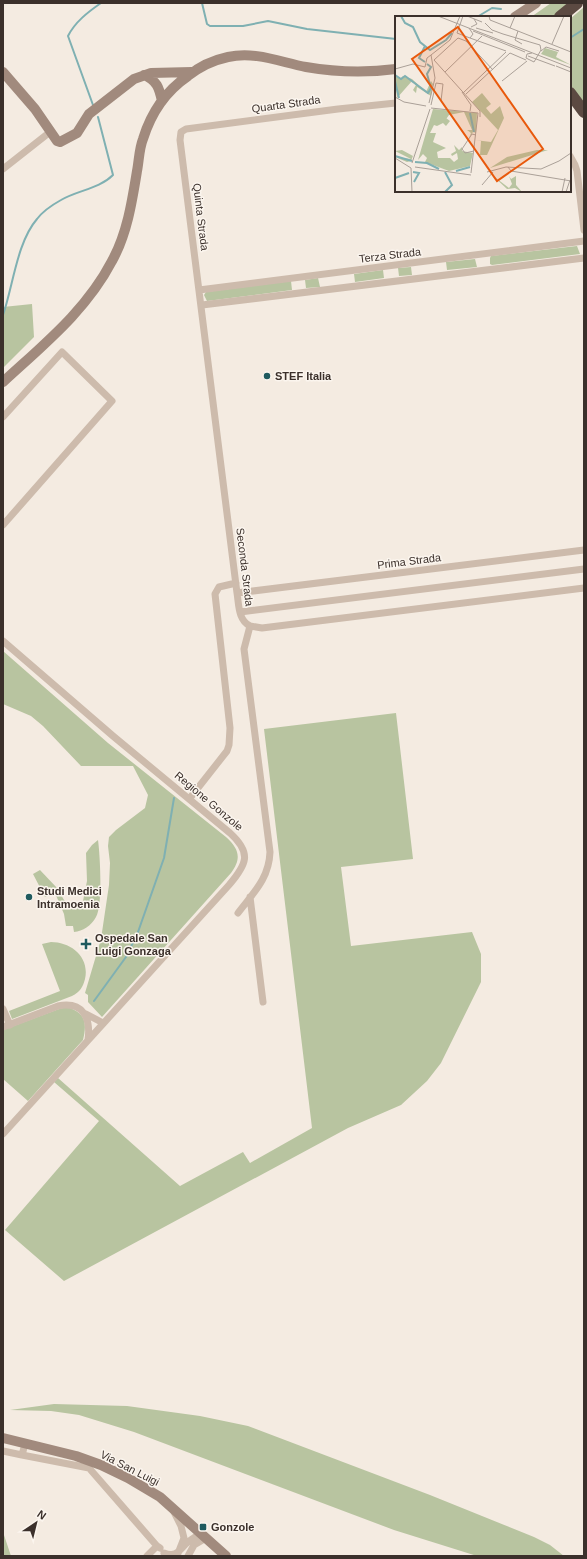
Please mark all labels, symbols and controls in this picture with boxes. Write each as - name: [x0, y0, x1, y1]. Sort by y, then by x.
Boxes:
- inset map: [395, 16, 571, 192]
- street label: Quarta Strada: [251, 93, 322, 115]
- street label: Quinta Strada: [191, 183, 211, 252]
- street label: Terza Strada: [358, 245, 423, 265]
- place label: STEF Italia: [275, 370, 332, 382]
- marker: STEF Italia: [262, 371, 272, 381]
- street label: Seconda Strada: [234, 527, 256, 608]
- street label: Prima Strada: [376, 551, 442, 571]
- street label: Regione Gonzole: [173, 769, 245, 833]
- place label: Studi Medici Intramoenia: [37, 885, 102, 910]
- marker: Studi Medici Intramoenia: [24, 892, 34, 902]
- place label: Ospedale San Luigi Gonzaga: [95, 932, 172, 957]
- marker: Ospedale San Luigi Gonzaga: [80, 938, 92, 950]
- street label: Via San Luigi: [98, 1448, 162, 1488]
- north arrow: [16, 1503, 56, 1543]
- text: N: [35, 1508, 48, 1522]
- place label: Gonzole: [211, 1521, 254, 1533]
- marker: Gonzole: [198, 1522, 208, 1532]

